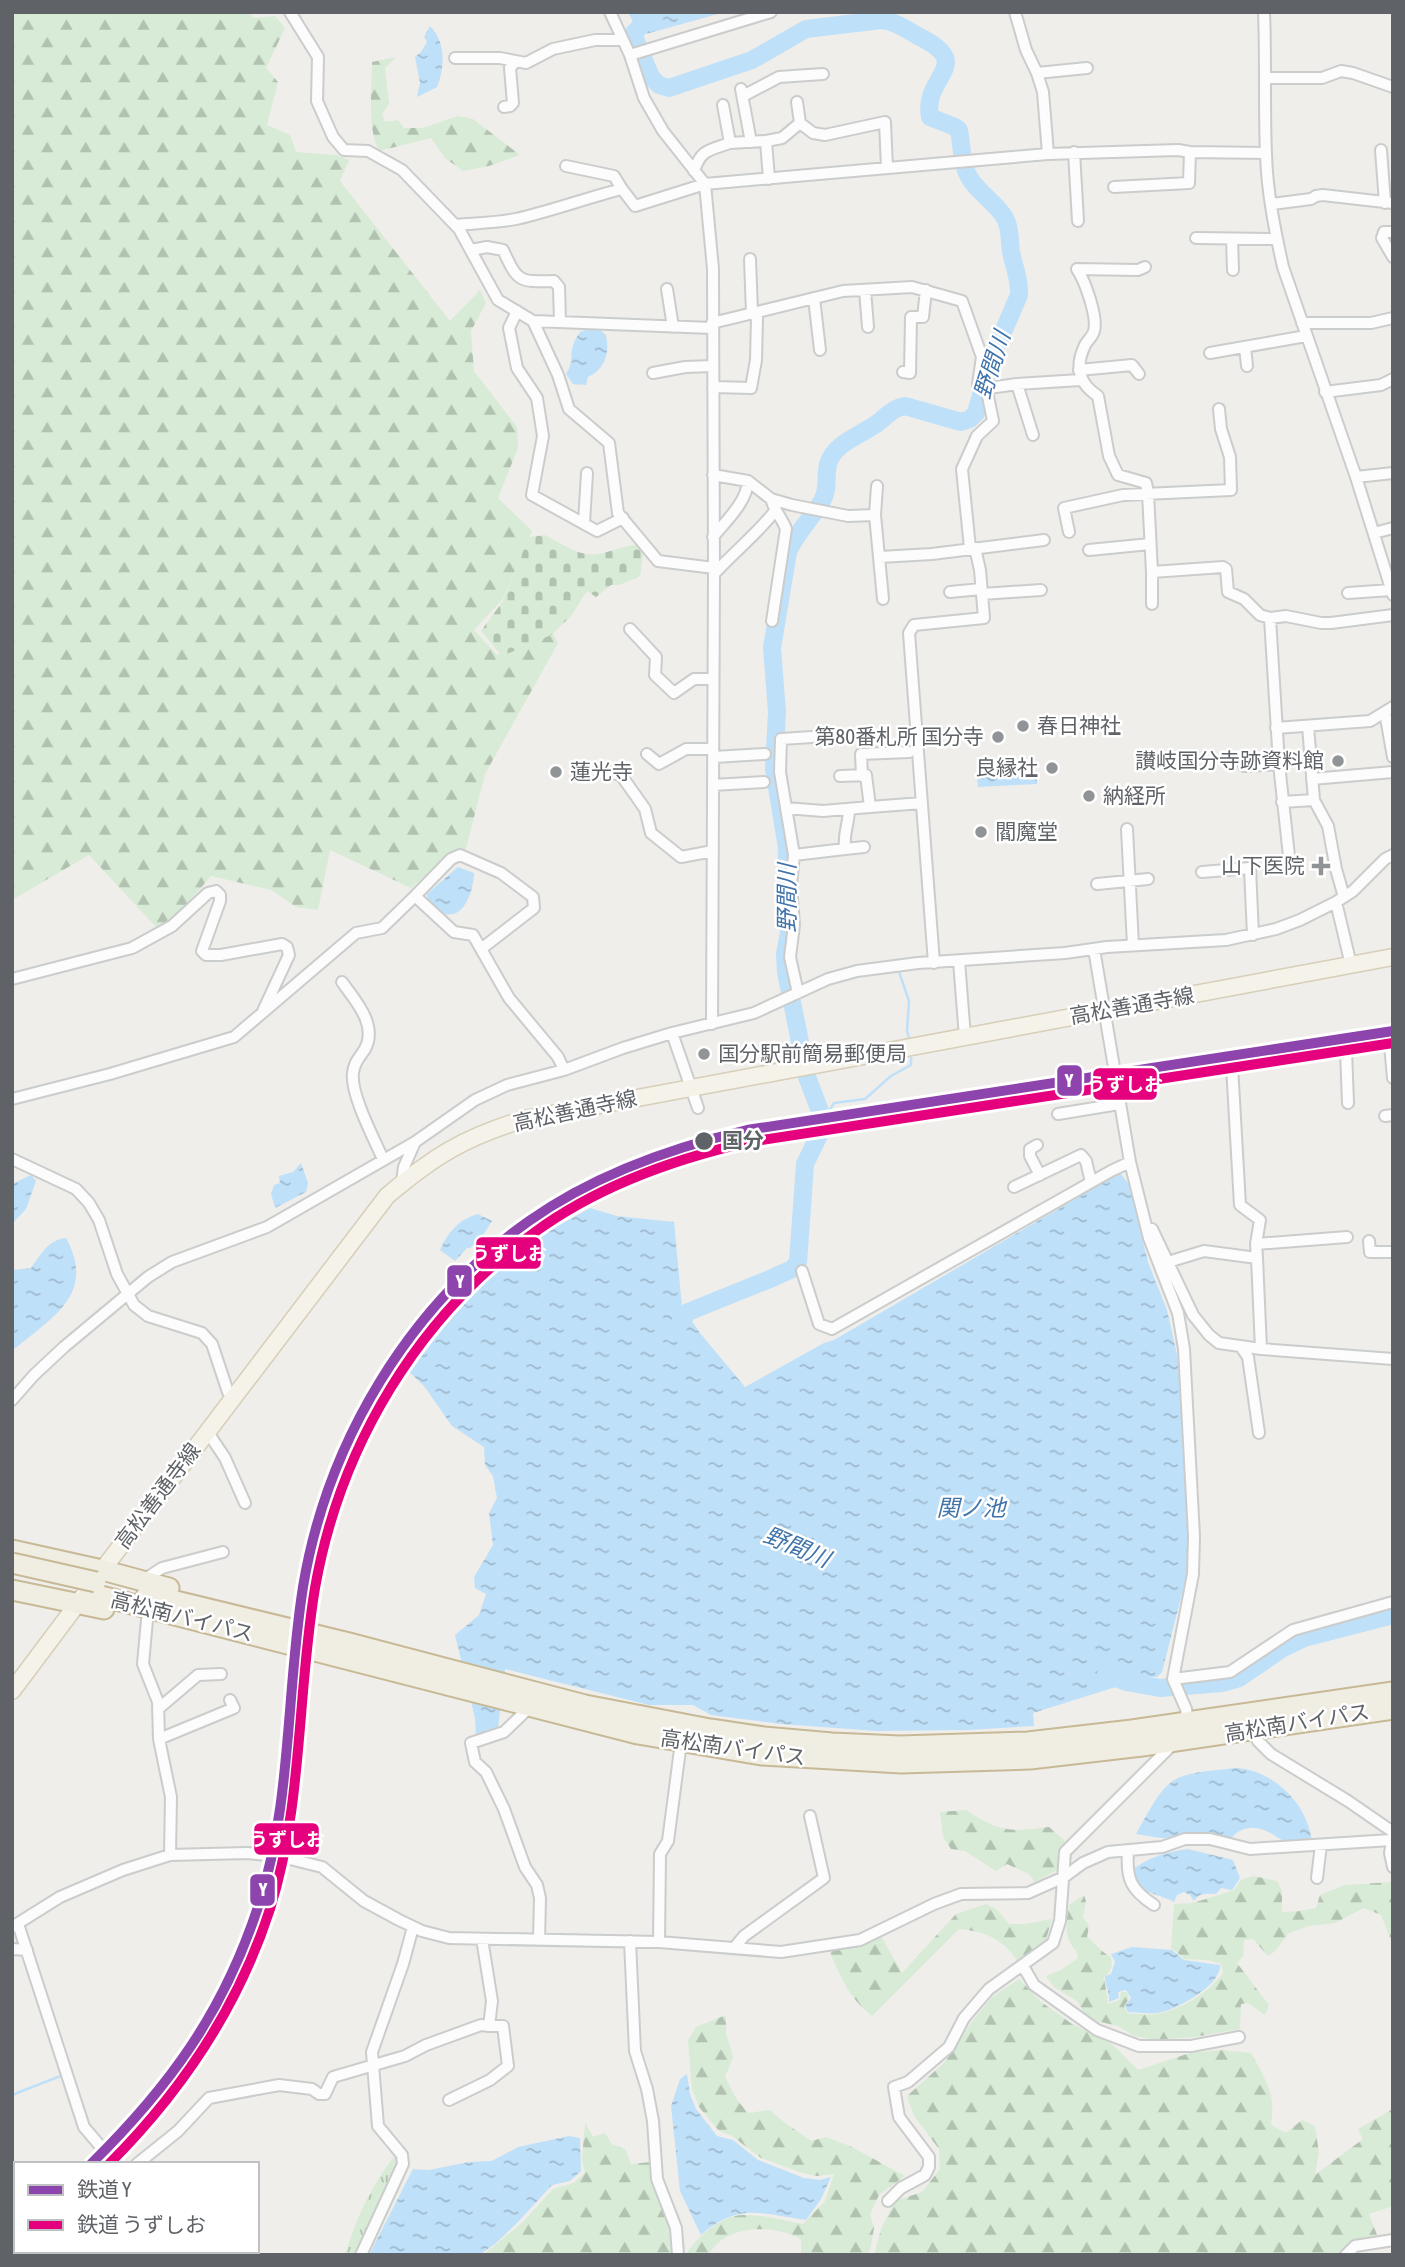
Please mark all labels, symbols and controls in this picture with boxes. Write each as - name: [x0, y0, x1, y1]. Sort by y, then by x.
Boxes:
- water label: 野間川: [969, 325, 1016, 402]
- place label: 春日神社: [1037, 713, 1121, 737]
- marker: 春日神社: [1015, 718, 1031, 734]
- place label: 第80番札所 国分寺: [814, 724, 984, 748]
- marker: 第80番札所 国分寺: [990, 729, 1006, 745]
- place label: 讃岐国分寺跡資料館: [1135, 748, 1324, 772]
- marker: 讃岐国分寺跡資料館: [1330, 753, 1346, 769]
- place label: 良縁社: [975, 755, 1038, 779]
- place label: 蓮光寺: [570, 759, 633, 783]
- marker: 良縁社: [1044, 760, 1060, 776]
- marker: 蓮光寺: [548, 764, 564, 780]
- place label: 納経所: [1103, 783, 1166, 807]
- marker: 納経所: [1081, 788, 1097, 804]
- place label: 閻魔堂: [995, 819, 1058, 843]
- marker: 閻魔堂: [973, 824, 989, 840]
- place label: 山下医院: [1221, 853, 1305, 877]
- marker: 山下医院: [1311, 856, 1331, 876]
- water label: 野間川: [774, 861, 800, 933]
- street label: 高松善通寺線: [1068, 982, 1196, 1028]
- place label: 国分駅前簡易郵便局: [718, 1041, 907, 1065]
- marker: 国分駅前簡易郵便局: [696, 1046, 712, 1062]
- line badge: Y: [1056, 1064, 1083, 1097]
- line badge: うずしお: [1092, 1067, 1158, 1101]
- text: Y: [1064, 1069, 1074, 1091]
- text: うずしお: [1087, 1073, 1163, 1095]
- street label: 高松善通寺線: [511, 1085, 639, 1135]
- place label: 国分: [722, 1128, 764, 1152]
- marker: 国分: [693, 1130, 715, 1152]
- line badge: うずしお: [475, 1236, 542, 1270]
- text: うずしお: [471, 1242, 547, 1264]
- line badge: Y: [446, 1264, 473, 1298]
- text: Y: [455, 1270, 465, 1292]
- street label: 高松善通寺線: [110, 1438, 205, 1553]
- water label: 関ノ池: [937, 1495, 1008, 1521]
- water label: 野間川: [760, 1522, 837, 1574]
- street label: 高松南バイパス: [108, 1587, 256, 1645]
- street label: 高松南バイパス: [1223, 1699, 1371, 1745]
- street label: 高松南バイパス: [659, 1725, 807, 1769]
- line badge: うずしお: [253, 1822, 320, 1856]
- text: うずしお: [249, 1828, 325, 1850]
- line badge: Y: [249, 1873, 276, 1907]
- text: Y: [258, 1878, 268, 1900]
- legend: [14, 2162, 259, 2253]
- text: 鉄道 Y: [77, 2177, 132, 2201]
- text: 鉄道 うずしお: [77, 2212, 206, 2236]

